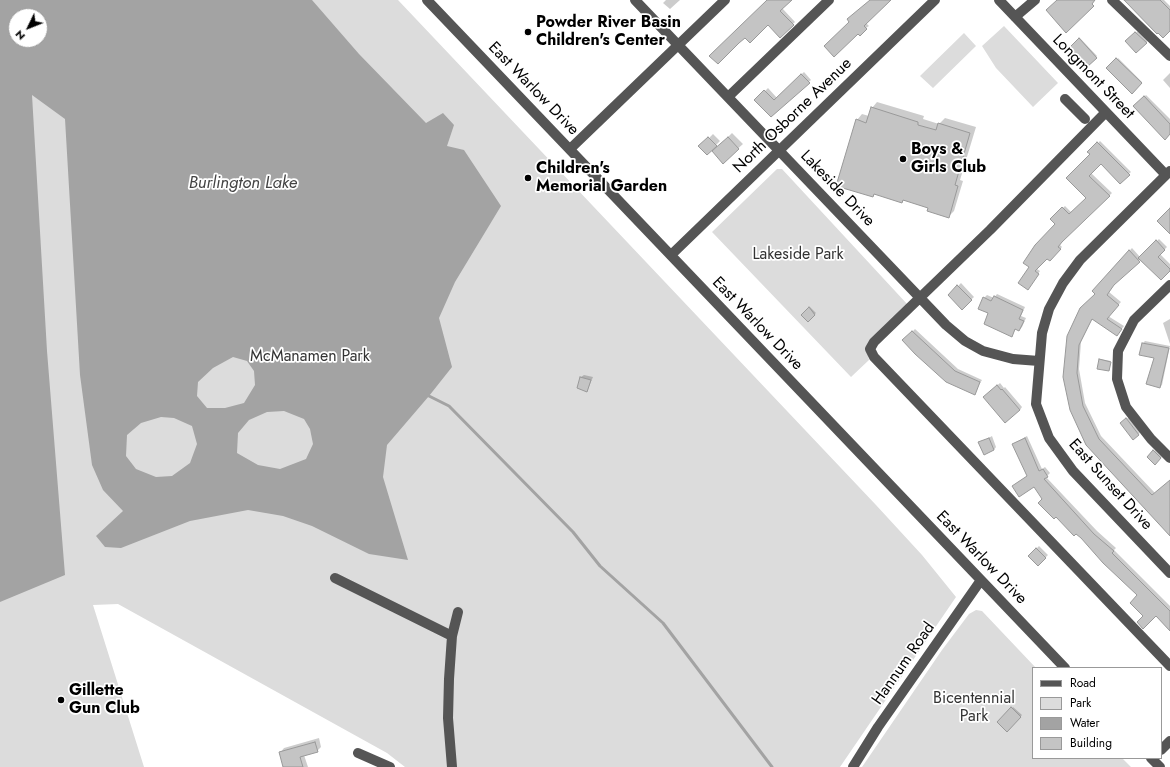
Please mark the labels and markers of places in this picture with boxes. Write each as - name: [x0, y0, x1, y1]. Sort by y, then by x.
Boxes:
- place label: Powder River Basin Children's Center: [536, 13, 681, 51]
- marker: Powder River Basin Children's Center: [523, 27, 533, 37]
- place label: Boys & Girls Club: [911, 140, 986, 178]
- marker: Boys & Girls Club: [898, 154, 908, 164]
- place label: Children's Memorial Garden: [536, 159, 667, 197]
- marker: Children's Memorial Garden: [523, 173, 533, 183]
- place label: Gillette Gun Club: [69, 681, 140, 719]
- marker: Gillette Gun Club: [56, 695, 66, 705]

